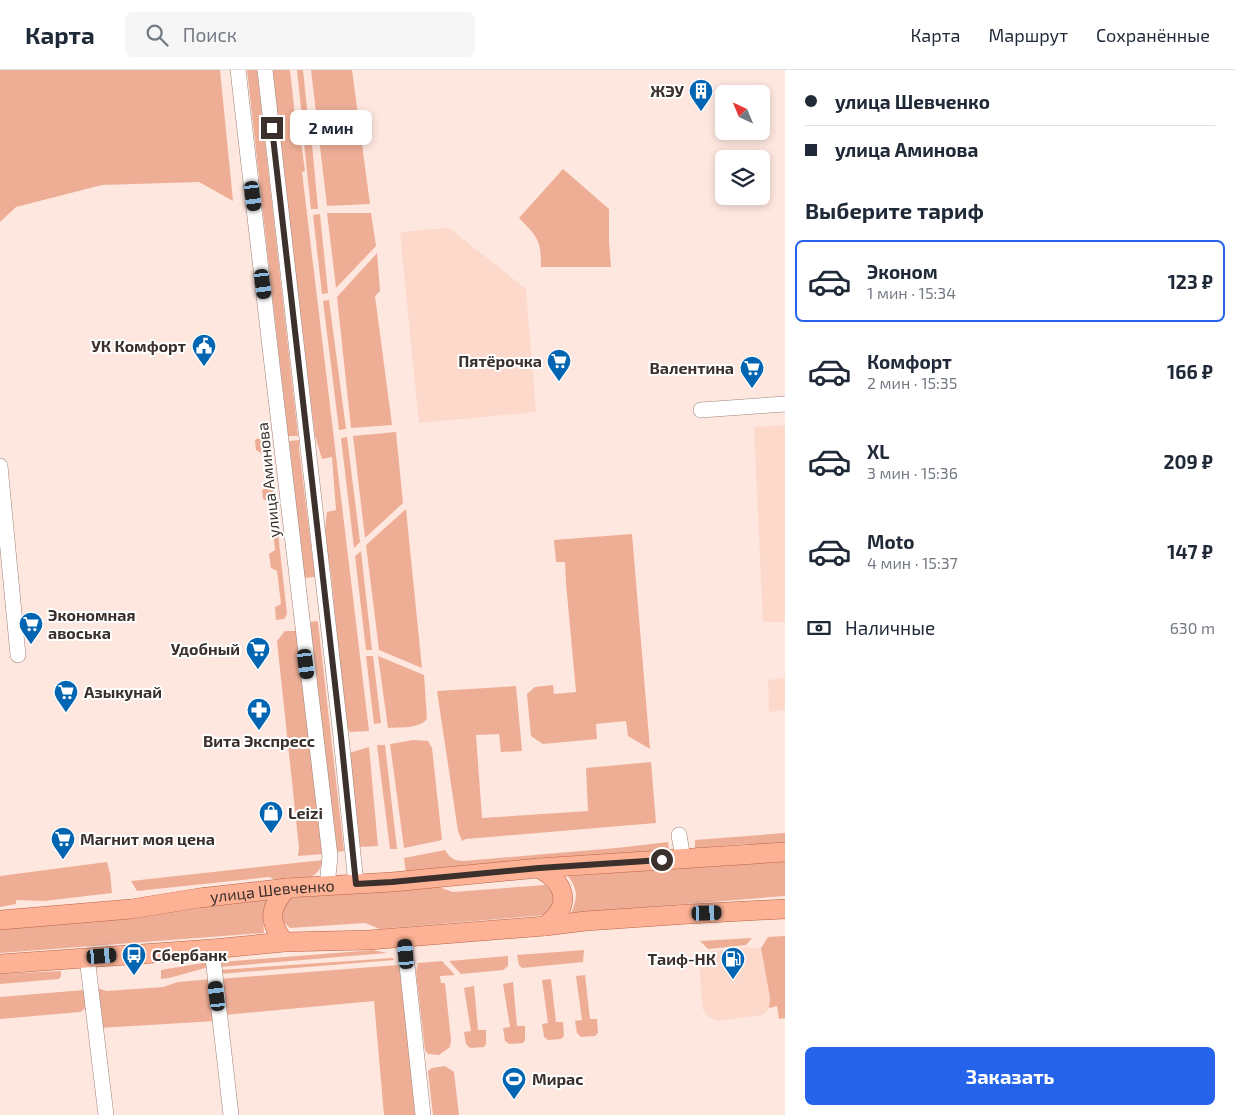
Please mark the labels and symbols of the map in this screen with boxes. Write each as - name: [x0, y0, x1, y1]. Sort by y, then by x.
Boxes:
- building icon: ЖЭУ: [688, 78, 714, 112]
- place label: ЖЭУ: [650, 81, 685, 100]
- north arrow: [715, 85, 770, 140]
- callout: 2 мин: [290, 110, 372, 146]
- route end: [261, 117, 283, 139]
- car: [243, 180, 262, 212]
- car: [253, 268, 272, 300]
- public building icon: УК Комфорт: [191, 333, 217, 367]
- place label: УК Комфорт: [91, 336, 186, 355]
- supermarket icon: Пятёрочка: [546, 348, 572, 382]
- place label: Пятёрочка: [458, 351, 542, 370]
- supermarket icon: Валентина: [739, 355, 765, 389]
- place label: Валентина: [650, 358, 734, 377]
- street label: улица Аминова: [252, 421, 284, 539]
- place label: Экономная авоська: [48, 605, 135, 642]
- supermarket icon: Экономная авоська: [18, 611, 44, 645]
- supermarket icon: Удобный: [245, 636, 271, 670]
- place label: Удобный: [171, 639, 240, 658]
- car: [296, 648, 315, 680]
- supermarket icon: Азыкунай: [53, 679, 79, 713]
- place label: Азыкунай: [84, 682, 162, 701]
- pharmacy icon: Вита Экспресс: [246, 697, 272, 731]
- place label: Вита Экспресс: [203, 731, 315, 750]
- shop icon: Leizi: [258, 800, 284, 834]
- place label: Leizi: [288, 803, 323, 822]
- supermarket icon: Магнит моя цена: [50, 826, 76, 860]
- place label: Магнит моя цена: [80, 829, 215, 848]
- route start: [651, 849, 673, 871]
- street label: улица Шевченко: [209, 875, 335, 907]
- car: [691, 905, 722, 921]
- car: [397, 938, 414, 970]
- bus stop icon: Сбербанк: [121, 942, 147, 976]
- place label: Сбербанк: [152, 945, 227, 964]
- fuel station icon: Таиф-НК: [720, 946, 746, 980]
- car: [86, 947, 117, 965]
- place label: Таиф-НК: [647, 949, 716, 968]
- car: [207, 980, 226, 1012]
- sports icon: Мирас: [501, 1066, 527, 1100]
- place label: Мирас: [532, 1069, 583, 1088]

